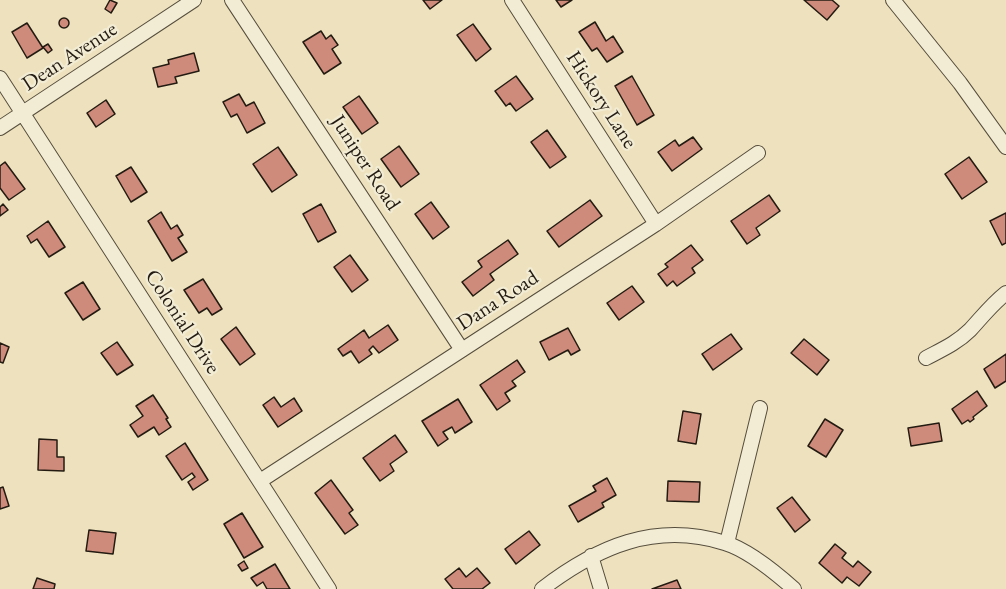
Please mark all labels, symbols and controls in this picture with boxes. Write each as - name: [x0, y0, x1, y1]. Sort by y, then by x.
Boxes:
- street label: Dean Avenue: [18, 17, 122, 97]
- street label: Hickory Lane: [560, 46, 642, 154]
- street label: Juniper Road: [325, 111, 405, 215]
- street label: Colonial Drive: [139, 265, 225, 379]
- street label: Dana Road: [453, 265, 543, 337]

